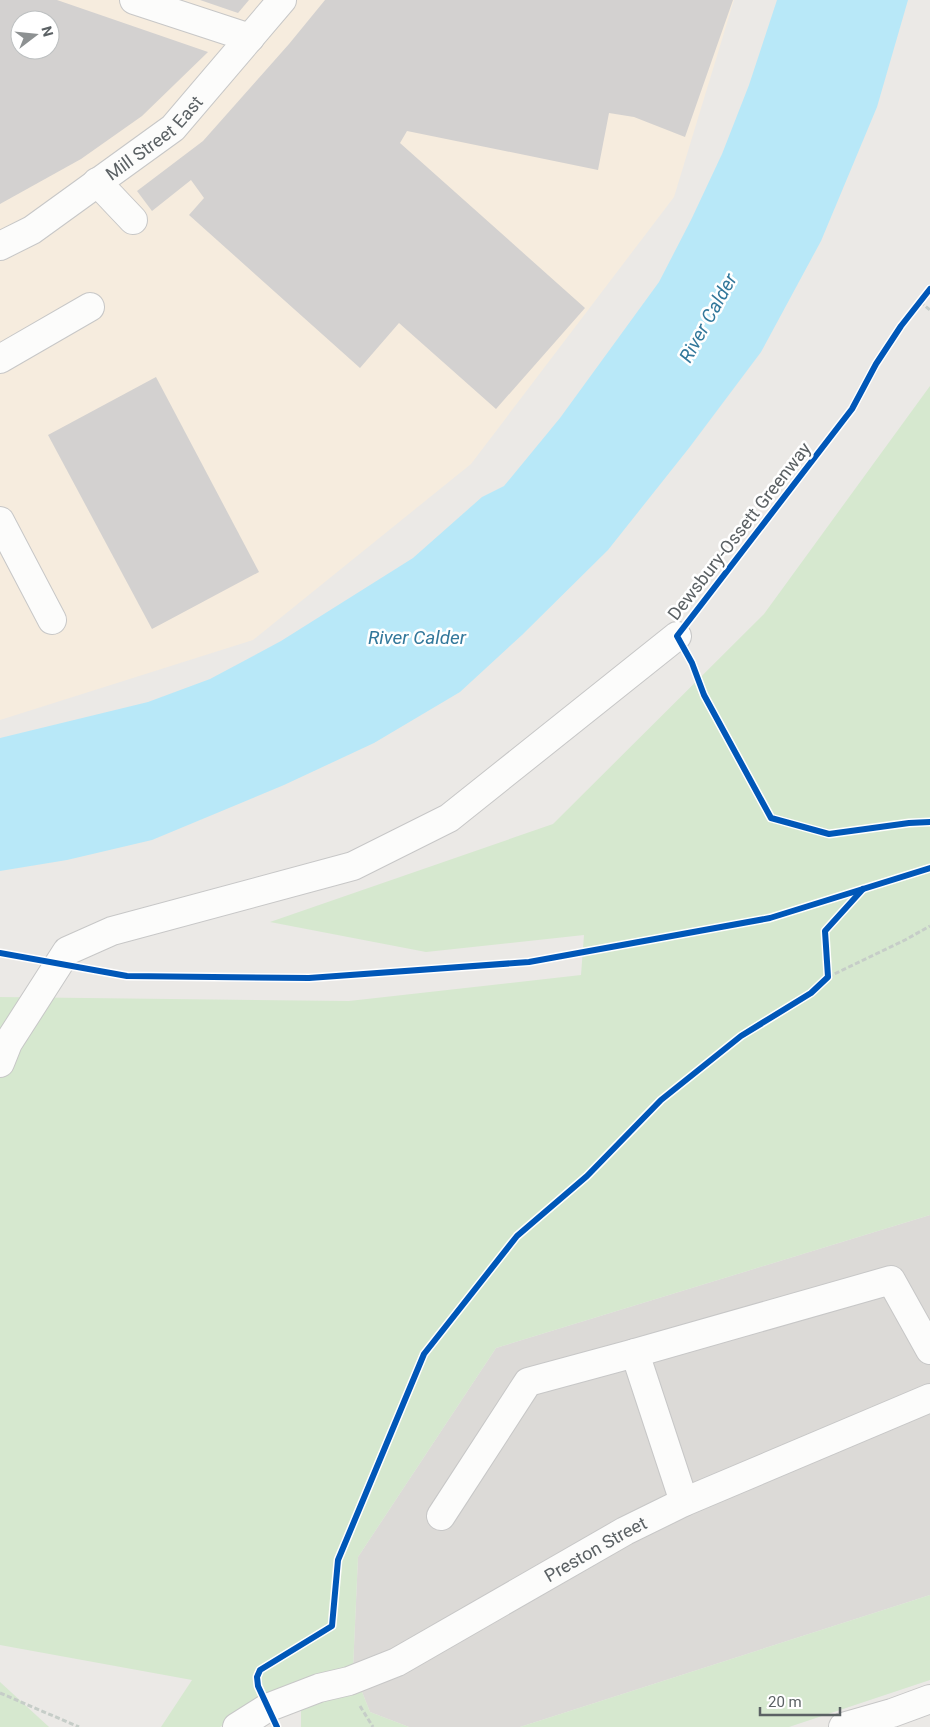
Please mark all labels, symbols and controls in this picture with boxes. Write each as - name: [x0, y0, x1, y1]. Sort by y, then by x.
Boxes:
- north arrow: [10, 10, 60, 60]
- text: N: [38, 24, 57, 38]
- street label: Mill Street East: [101, 91, 207, 184]
- water label: River Calder: [674, 269, 742, 367]
- street label: Dewsbury-Ossett Greenway: [663, 438, 815, 624]
- water label: River Calder: [368, 626, 467, 649]
- street label: Preston Street: [540, 1512, 650, 1586]
- scale bar: [760, 1684, 840, 1716]
- text: 20 m: [768, 1693, 802, 1711]

